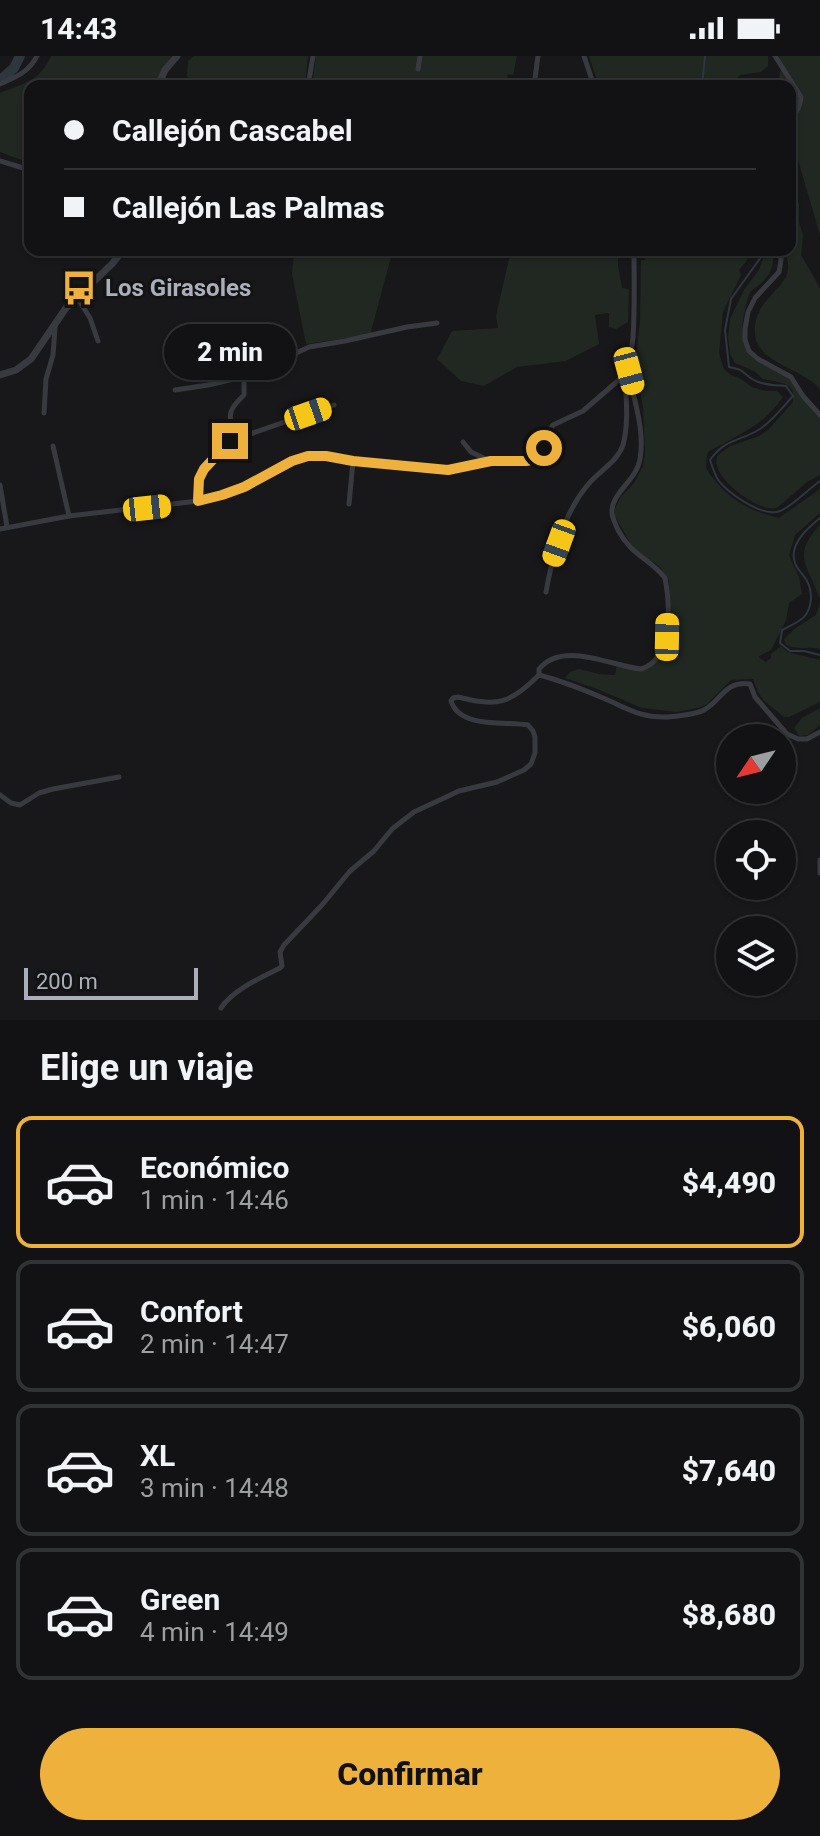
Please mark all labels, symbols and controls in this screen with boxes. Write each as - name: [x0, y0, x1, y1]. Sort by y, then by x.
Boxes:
- text: 14:43: [40, 11, 117, 46]
- text: Callejón Cascabel: [112, 113, 353, 148]
- text: Callejón Las Palmas: [112, 190, 385, 225]
- bus stop icon: Los Girasoles: [60, 269, 98, 307]
- place label: Los Girasoles: [105, 274, 251, 302]
- callout: 2 min: [164, 325, 296, 381]
- text: 2 min: [197, 337, 263, 367]
- car: [611, 345, 647, 397]
- car: [281, 395, 335, 433]
- route end: [212, 423, 248, 459]
- route start: [526, 430, 562, 466]
- car: [122, 494, 172, 522]
- car: [540, 516, 578, 570]
- car: [655, 613, 679, 661]
- north arrow: [716, 724, 796, 804]
- map controls: [716, 724, 796, 996]
- button: locate: [716, 820, 796, 900]
- button: layers: [716, 916, 796, 996]
- scale bar: [24, 964, 198, 1000]
- text: 200 m: [36, 969, 98, 994]
- text: Elige un viaje: [40, 1047, 253, 1089]
- icon: car: [44, 1146, 116, 1218]
- text: Económico: [140, 1150, 289, 1185]
- text: $4,490: [682, 1165, 776, 1200]
- text: 1 min · 14:46: [140, 1185, 289, 1215]
- icon: car: [44, 1290, 116, 1362]
- text: Confort: [140, 1294, 243, 1329]
- text: $6,060: [682, 1309, 776, 1344]
- text: 2 min · 14:47: [140, 1329, 289, 1359]
- icon: car: [44, 1434, 116, 1506]
- text: XL: [140, 1438, 175, 1473]
- text: $7,640: [682, 1453, 776, 1488]
- text: 3 min · 14:48: [140, 1473, 289, 1503]
- icon: car: [44, 1578, 116, 1650]
- text: Green: [140, 1582, 220, 1617]
- text: $8,680: [682, 1597, 776, 1632]
- text: 4 min · 14:49: [140, 1617, 289, 1647]
- button: Confirmar: [40, 1728, 780, 1820]

